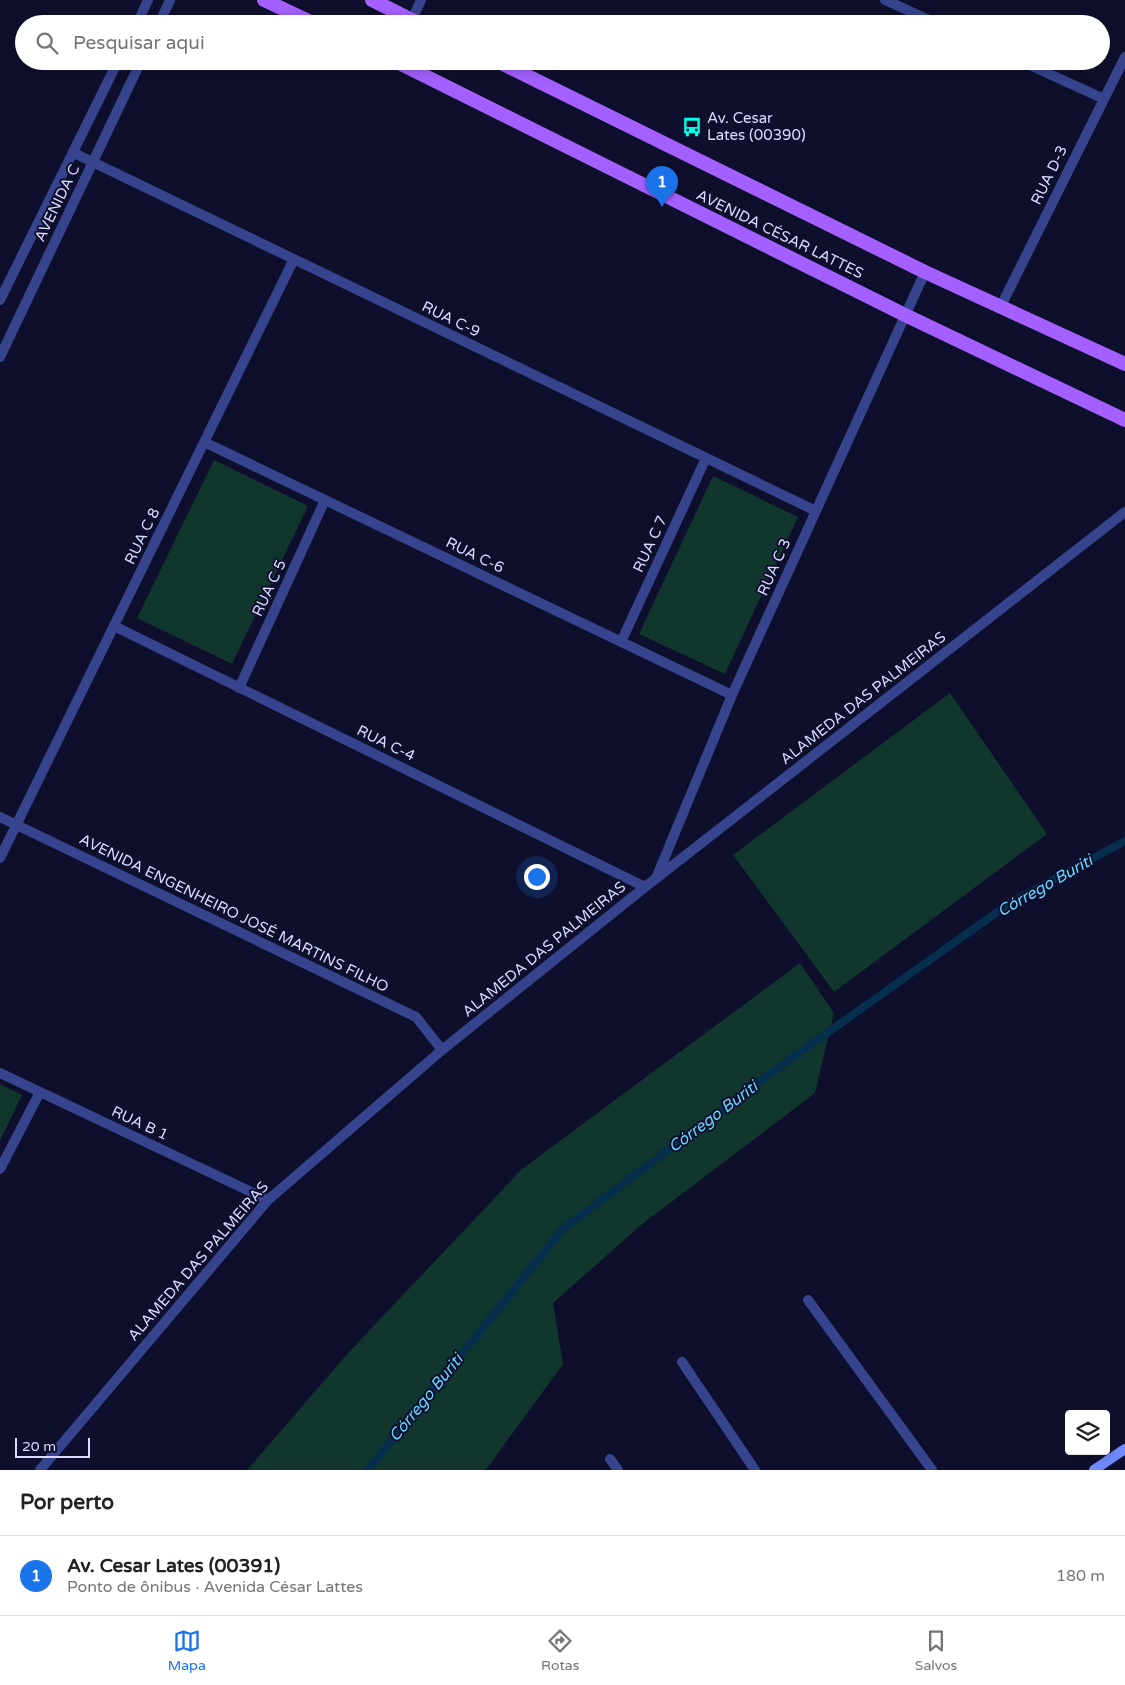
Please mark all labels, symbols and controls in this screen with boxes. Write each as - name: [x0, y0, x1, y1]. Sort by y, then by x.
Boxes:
- search box: [15, 15, 1110, 70]
- icon: search: [33, 29, 61, 57]
- text: Pesquisar aqui: [73, 32, 205, 54]
- place label: Av. Cesar Lates (00390): [707, 109, 806, 144]
- bus stop icon: Av. Cesar Lates (00390): [681, 116, 703, 138]
- street label: RUA D-3: [1027, 142, 1071, 208]
- street label: AVENIDA C: [31, 162, 83, 244]
- pin: 1: [646, 166, 678, 207]
- street label: AVENIDA CÉSAR LATTES: [694, 186, 866, 282]
- street label: RUA C-9: [419, 297, 483, 341]
- street label: RUA C 8: [121, 505, 163, 567]
- street label: RUA C 7: [629, 513, 671, 575]
- street label: RUA C-6: [443, 533, 507, 577]
- street label: RUA C 3: [753, 536, 795, 598]
- street label: RUA C 5: [248, 557, 290, 619]
- street label: ALAMEDA DAS PALMEIRAS: [777, 628, 949, 768]
- street label: RUA C-4: [354, 721, 418, 765]
- street label: AVENIDA ENGENHEIRO JOSÉ MARTINS FILHO: [76, 830, 392, 996]
- water label: Córrego Buriti: [994, 850, 1098, 921]
- your location: [524, 864, 550, 890]
- street label: ALAMEDA DAS PALMEIRAS: [459, 878, 629, 1020]
- water label: Córrego Buriti: [664, 1076, 763, 1157]
- street label: RUA B 1: [109, 1102, 171, 1144]
- street label: ALAMEDA DAS PALMEIRAS: [124, 1178, 272, 1344]
- water label: Córrego Buriti: [385, 1349, 469, 1446]
- map controls: [1065, 1410, 1110, 1455]
- button: layers: [1065, 1410, 1110, 1455]
- scale bar: [15, 1435, 90, 1458]
- text: 20 m: [22, 1438, 56, 1455]
- text: Por perto: [20, 1490, 114, 1515]
- text: Av. Cesar Lates (00391): [67, 1555, 280, 1577]
- text: 1: [31, 1566, 41, 1586]
- text: 180 m: [1056, 1566, 1105, 1586]
- text: Ponto de ônibus · Avenida César Lattes: [67, 1577, 363, 1597]
- tab: Mapa: [168, 1627, 206, 1674]
- tab: Rotas: [541, 1627, 579, 1674]
- tab: Salvos: [915, 1627, 957, 1674]

